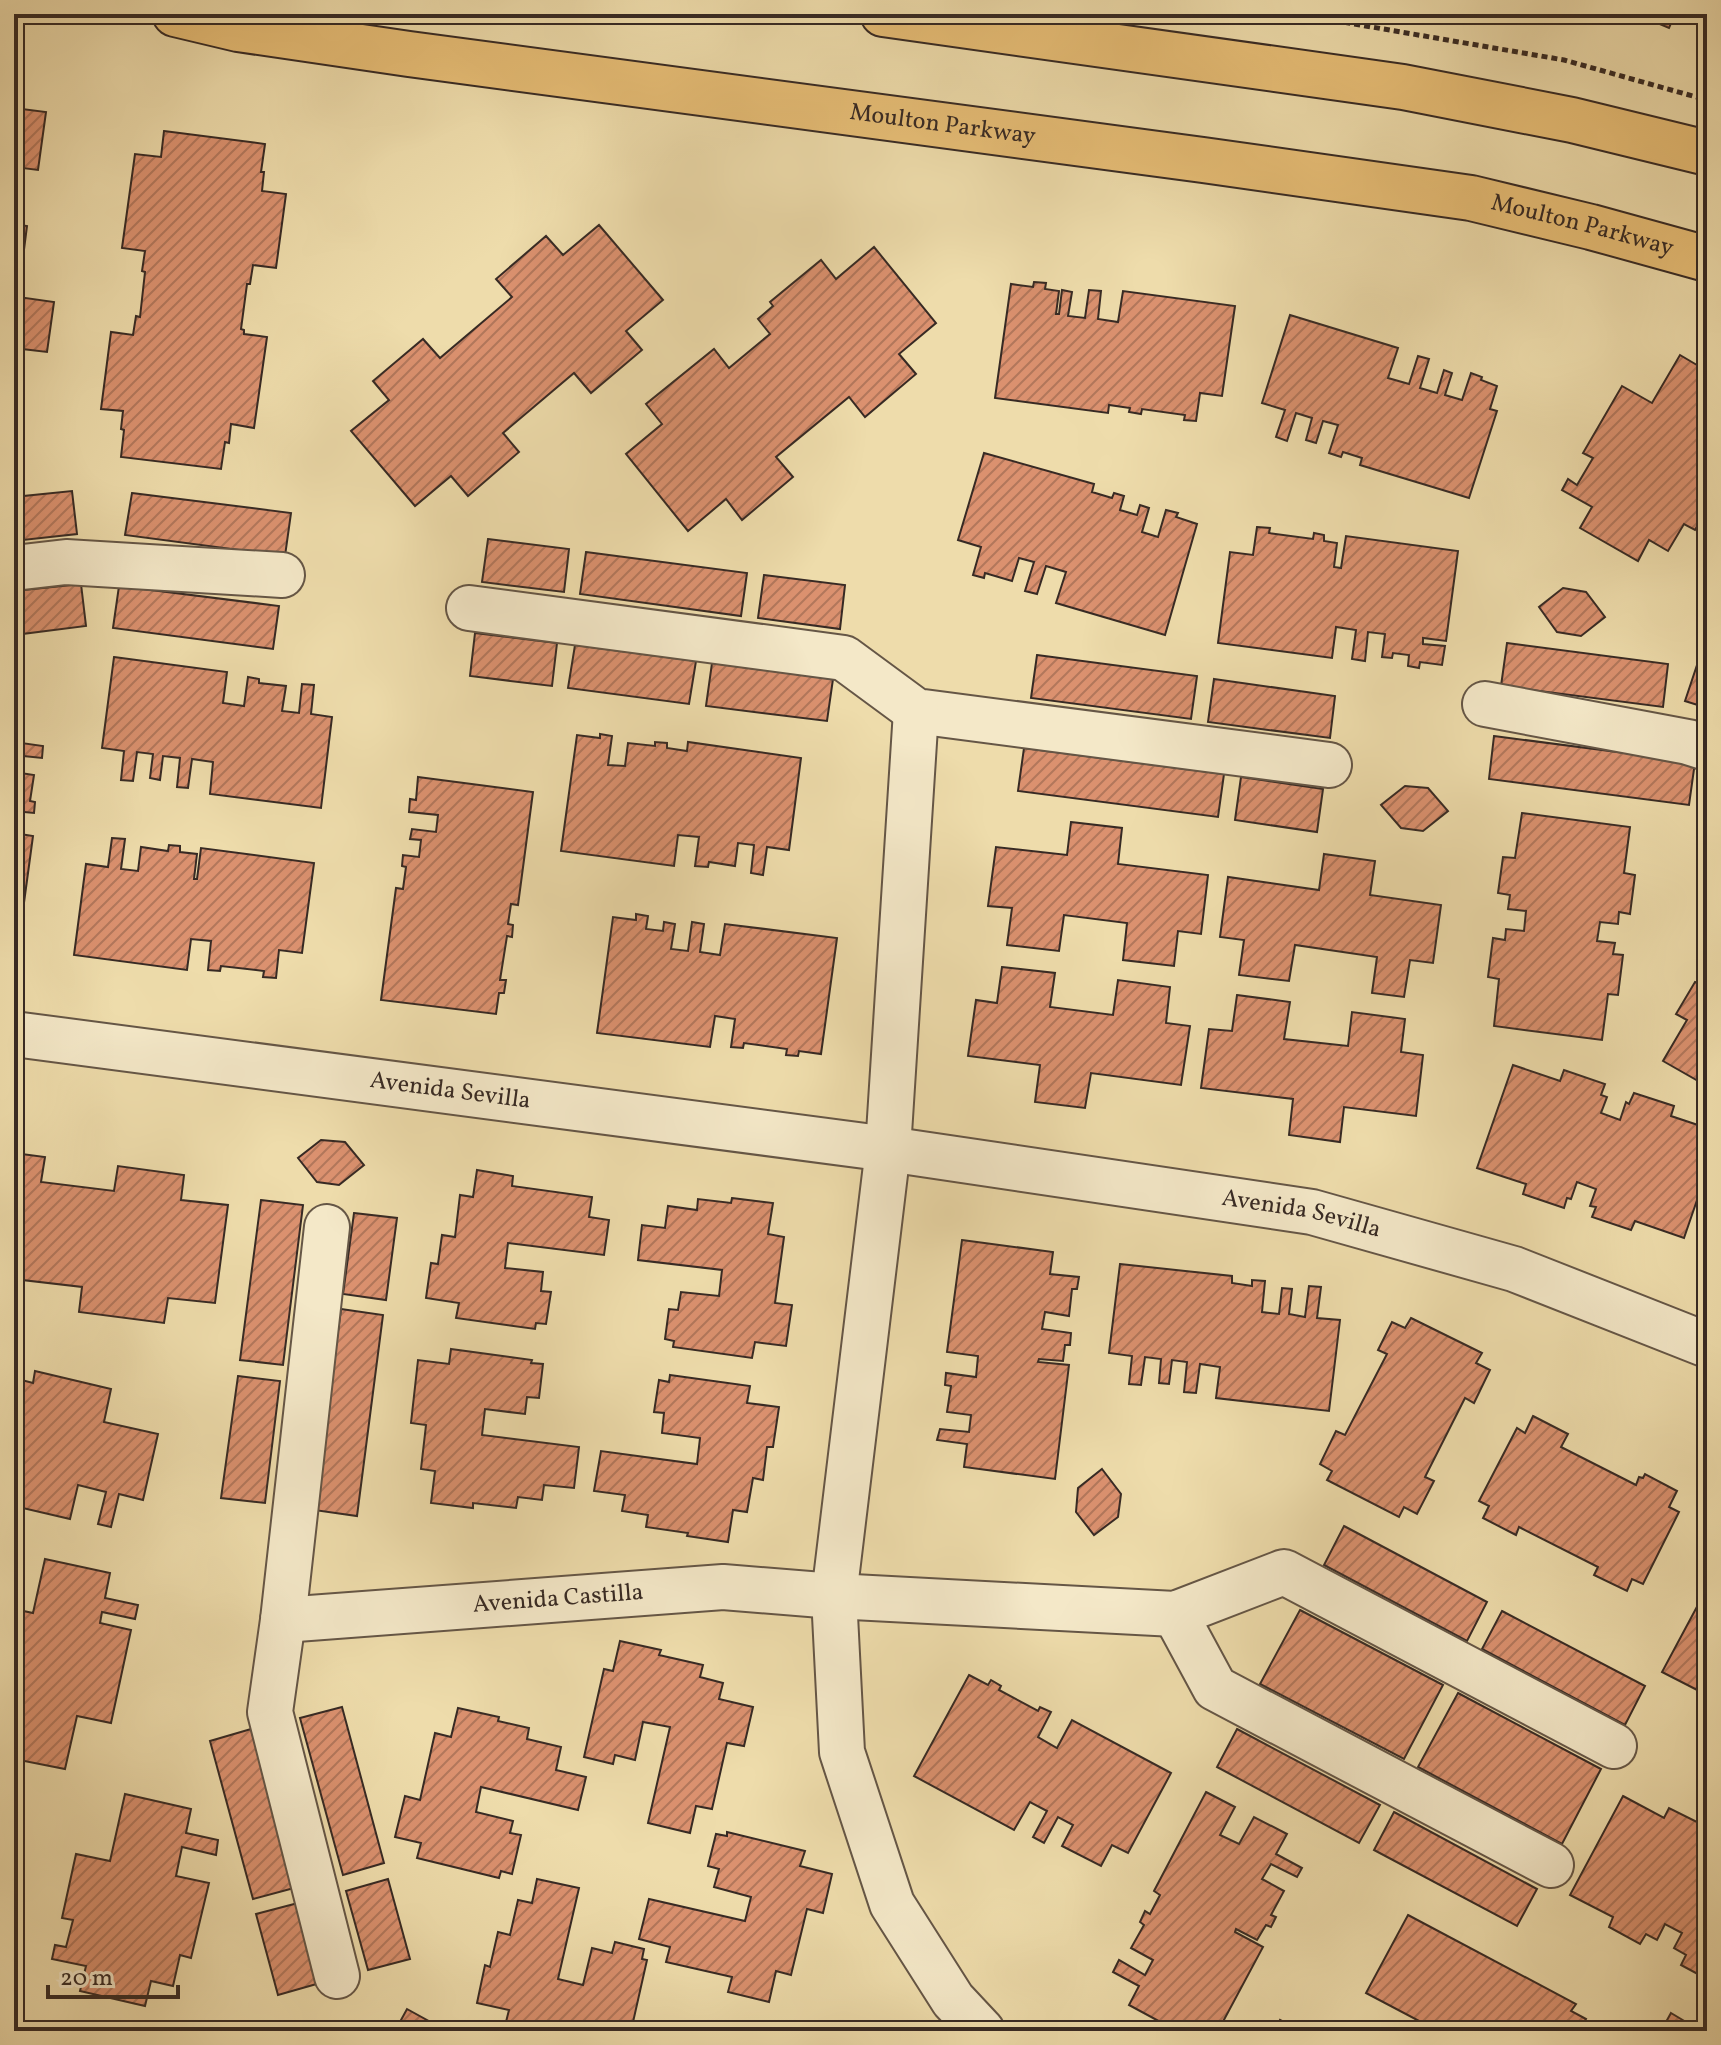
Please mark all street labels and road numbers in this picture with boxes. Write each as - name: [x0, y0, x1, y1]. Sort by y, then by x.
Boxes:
- street label: Moulton Parkway: [848, 96, 1038, 154]
- street label: Moulton Parkway: [1487, 186, 1677, 266]
- street label: Avenida Sevilla: [368, 1064, 533, 1119]
- street label: Avenida Sevilla: [1219, 1182, 1385, 1248]
- street label: Avenida Castilla: [472, 1576, 645, 1623]

